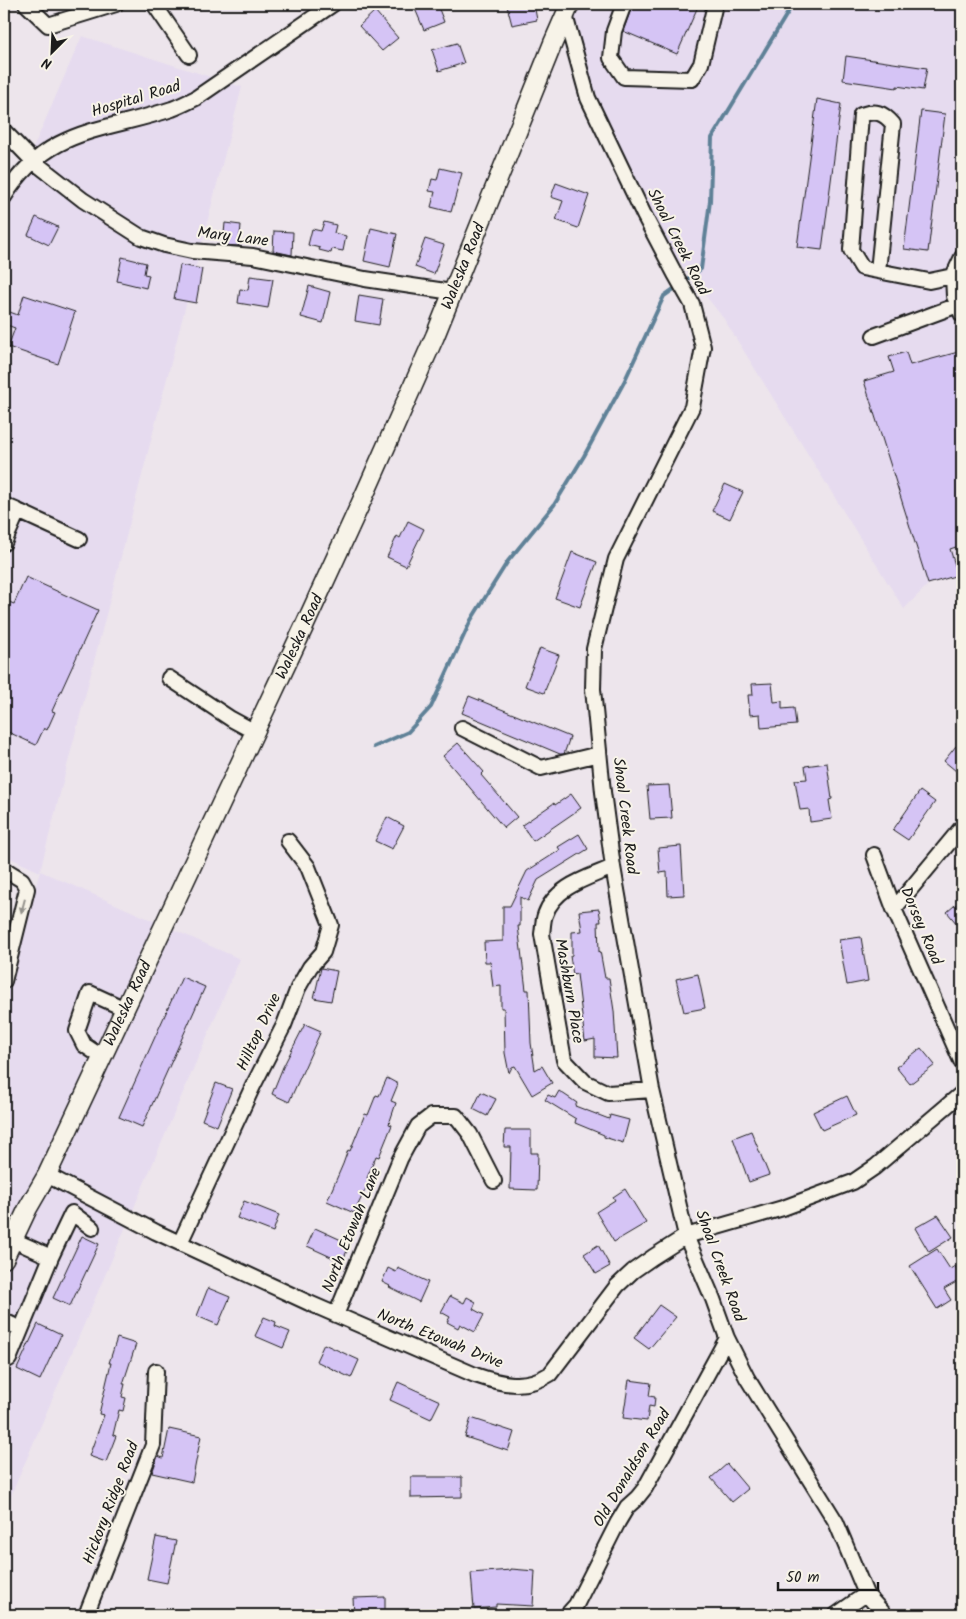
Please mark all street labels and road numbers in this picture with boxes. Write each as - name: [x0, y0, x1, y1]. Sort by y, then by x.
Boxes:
- street label: Hospital Road: [88, 73, 185, 124]
- street label: Shoal Creek Road: [640, 184, 716, 301]
- street label: Waleska Road: [434, 218, 492, 313]
- street label: Mary Lane: [196, 220, 270, 254]
- street label: Waleska Road: [269, 589, 330, 683]
- street label: Shoal Creek Road: [605, 756, 645, 877]
- street label: Dorsey Road: [893, 883, 949, 970]
- street label: Mashburn Place: [547, 936, 591, 1046]
- street label: Waleska Road: [97, 956, 159, 1050]
- street label: Hilltop Drive: [230, 989, 288, 1075]
- street label: North Etowah Lane: [316, 1164, 388, 1296]
- street label: Shoal Creek Road: [688, 1207, 752, 1326]
- street label: North Etowah Drive: [373, 1302, 507, 1376]
- street label: Old Donaldson Road: [587, 1403, 678, 1532]
- street label: Hickory Ridge Road: [76, 1437, 146, 1568]

